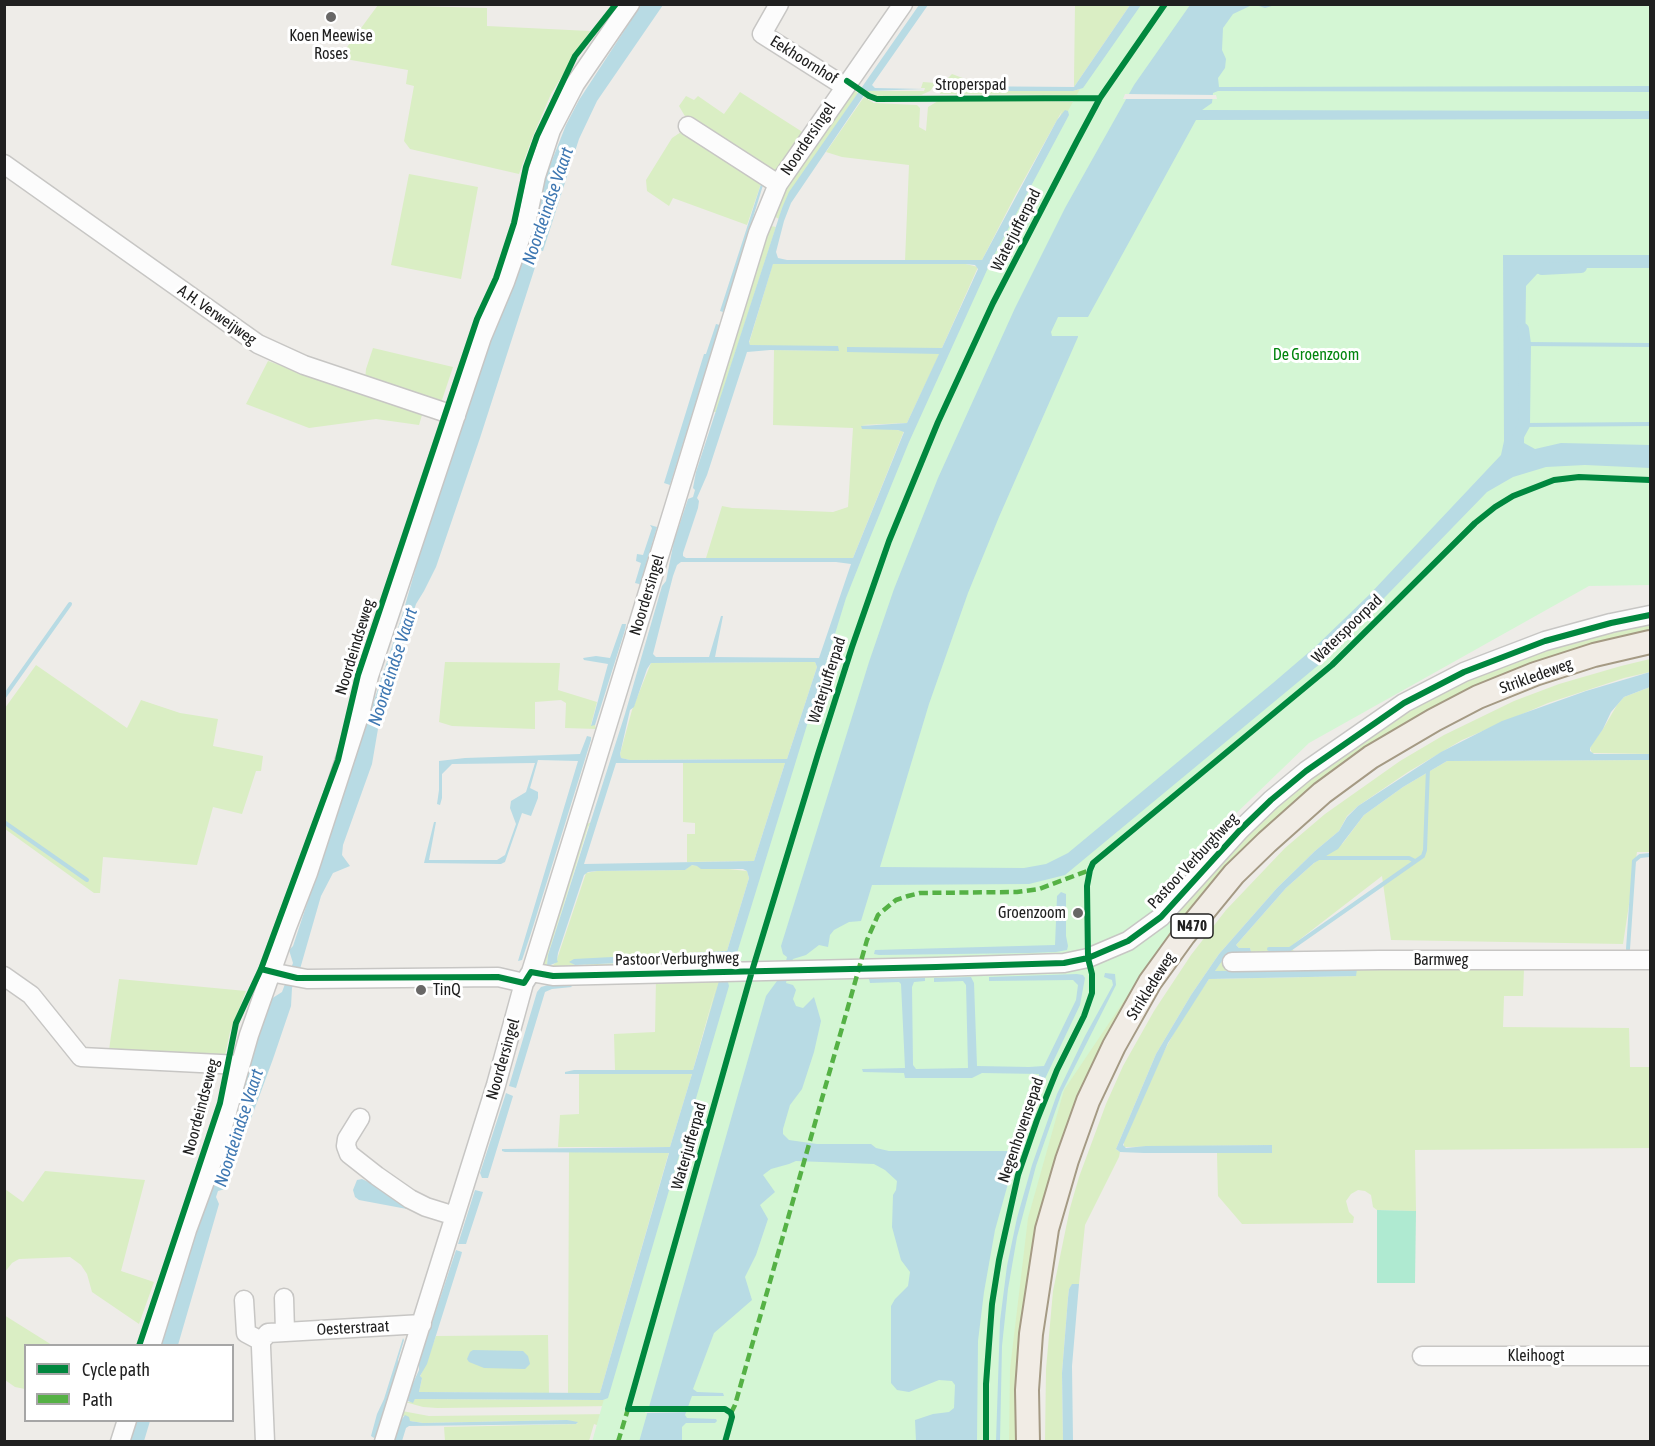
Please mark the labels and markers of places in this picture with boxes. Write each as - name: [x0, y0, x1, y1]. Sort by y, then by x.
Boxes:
- marker: Koen Meewise Roses: [324, 10, 338, 24]
- place label: Koen Meewise Roses: [289, 26, 373, 64]
- place label: Groenzoom: [998, 903, 1066, 923]
- marker: Groenzoom: [1071, 906, 1085, 920]
- place label: TinQ: [433, 980, 460, 1000]
- marker: TinQ: [414, 983, 428, 997]

